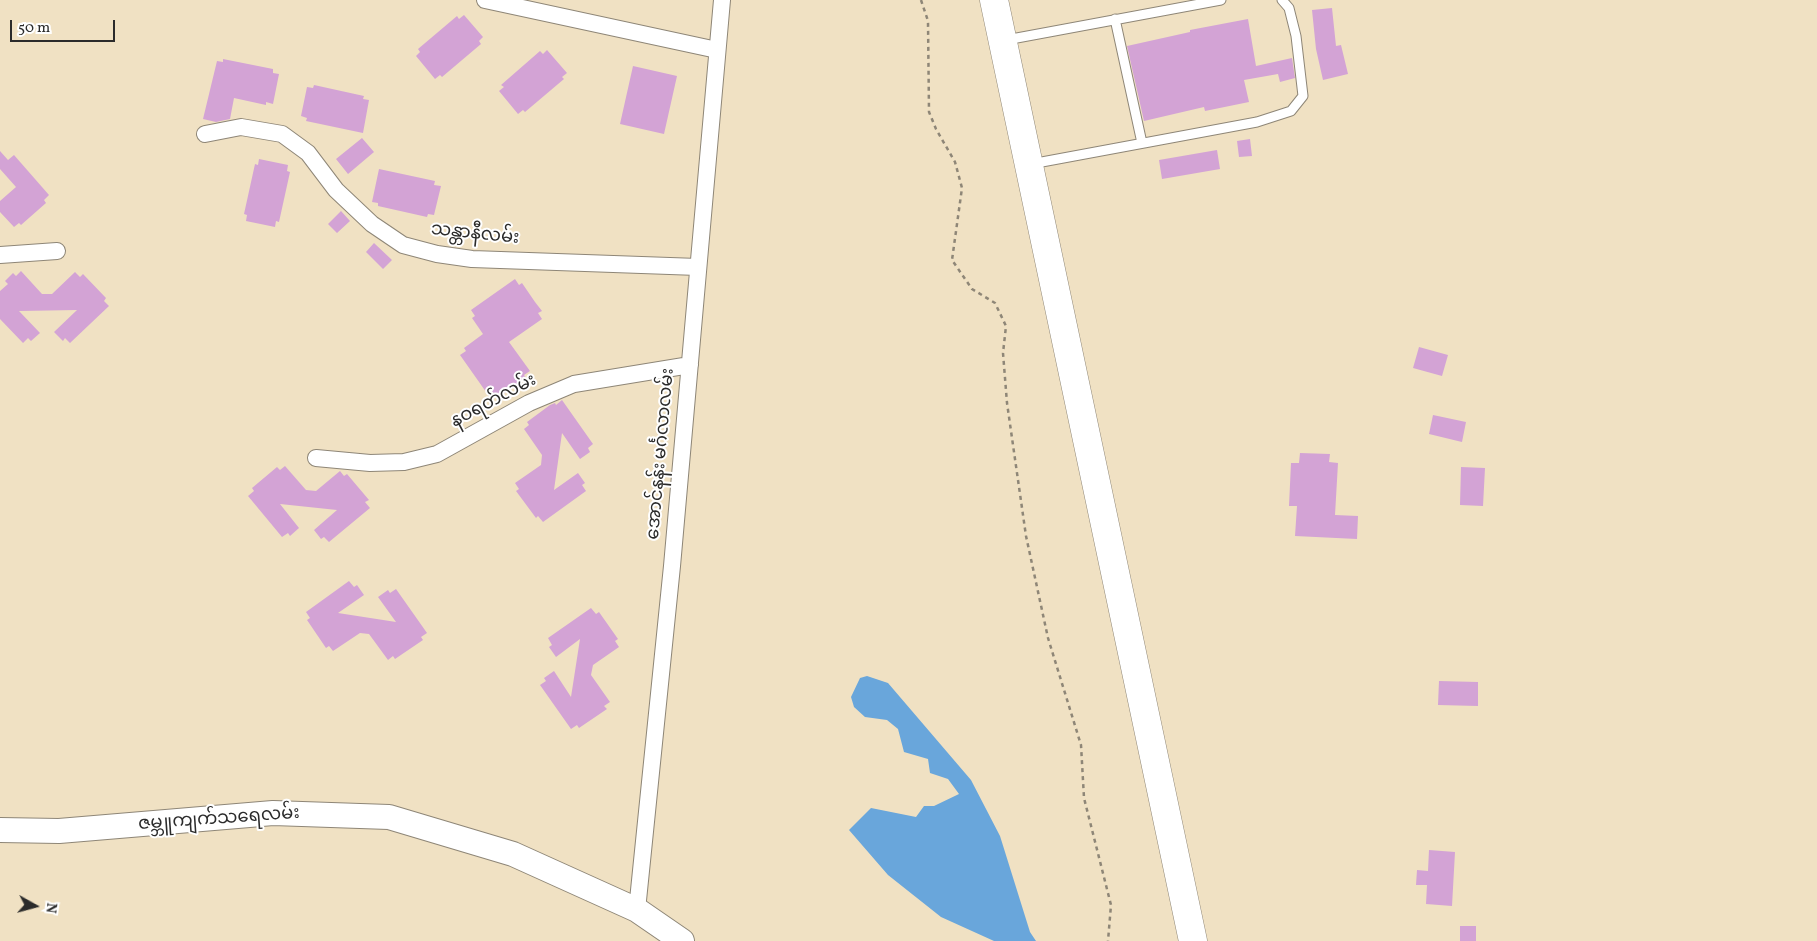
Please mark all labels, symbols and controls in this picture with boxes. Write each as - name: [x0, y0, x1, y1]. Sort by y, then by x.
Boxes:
- scale bar: [12, 10, 118, 42]
- text: 50 m: [18, 18, 50, 39]
- street label: သန္တာနီလမ်း: [430, 220, 520, 250]
- street label: အောင်နန်း မင်္ဂလာလမ်း: [644, 367, 680, 541]
- street label: နဝရတ်လမ်း: [448, 370, 540, 434]
- street label: ဇမ္ဘူကျက်သရေလမ်း: [138, 804, 300, 836]
- north arrow: [10, 881, 60, 931]
- text: N: [40, 902, 60, 914]

